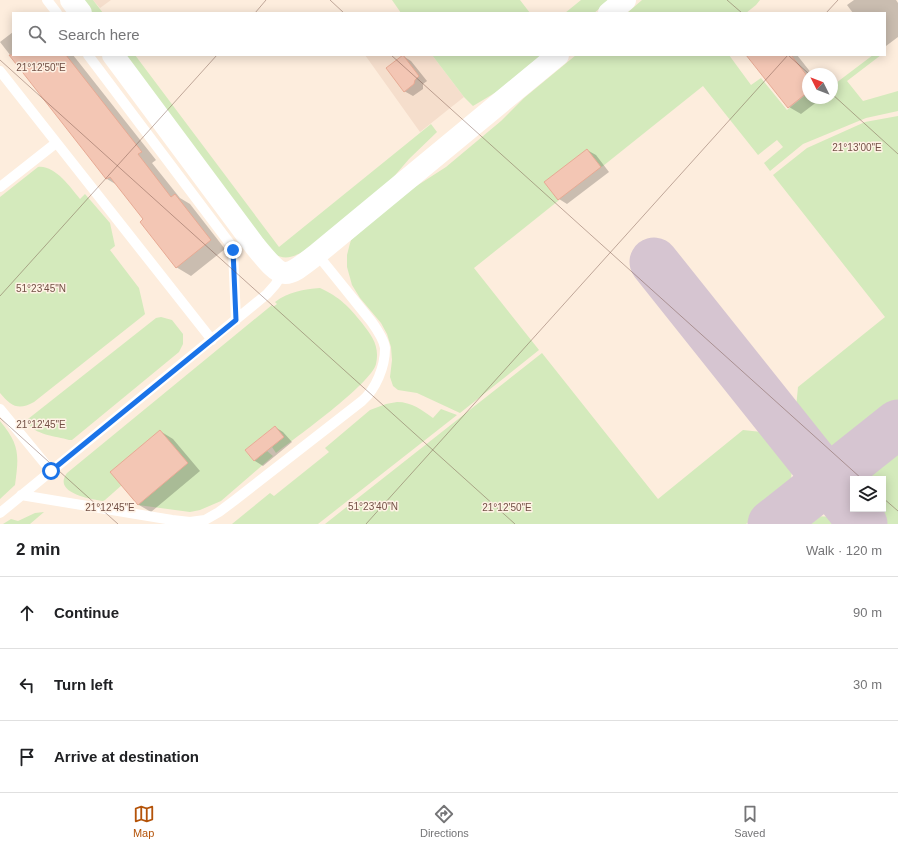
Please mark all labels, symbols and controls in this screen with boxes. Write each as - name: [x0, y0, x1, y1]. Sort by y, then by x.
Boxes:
- search box: [12, 12, 886, 56]
- icon: search: [26, 23, 48, 45]
- text: Search here: [58, 26, 140, 43]
- text: 21°12'50"E: [16, 62, 66, 73]
- north arrow: [802, 68, 838, 104]
- text: 21°13'00"E: [832, 142, 882, 153]
- route end: [224, 241, 242, 259]
- text: 51°23'45"N: [16, 283, 66, 294]
- text: 21°12'45"E: [16, 419, 66, 430]
- route start: [42, 462, 60, 480]
- map controls: [850, 476, 886, 512]
- button: layers: [850, 476, 886, 512]
- text: 51°23'40"N: [348, 501, 398, 512]
- text: 21°12'45"E: [85, 502, 135, 513]
- text: 21°12'50"E: [482, 502, 532, 513]
- text: 2 min: [16, 540, 60, 559]
- text: Walk · 120 m: [806, 543, 882, 558]
- icon: ahead: [16, 602, 38, 624]
- text: Continue: [54, 604, 119, 621]
- text: 90 m: [853, 605, 882, 620]
- icon: left: [16, 674, 38, 696]
- text: Turn left: [54, 676, 113, 693]
- text: 30 m: [853, 677, 882, 692]
- icon: arrive: [16, 746, 38, 768]
- text: Arrive at destination: [54, 748, 199, 765]
- tab: Map: [133, 803, 155, 839]
- tab: Directions: [420, 803, 469, 839]
- tab: Saved: [734, 803, 765, 839]

